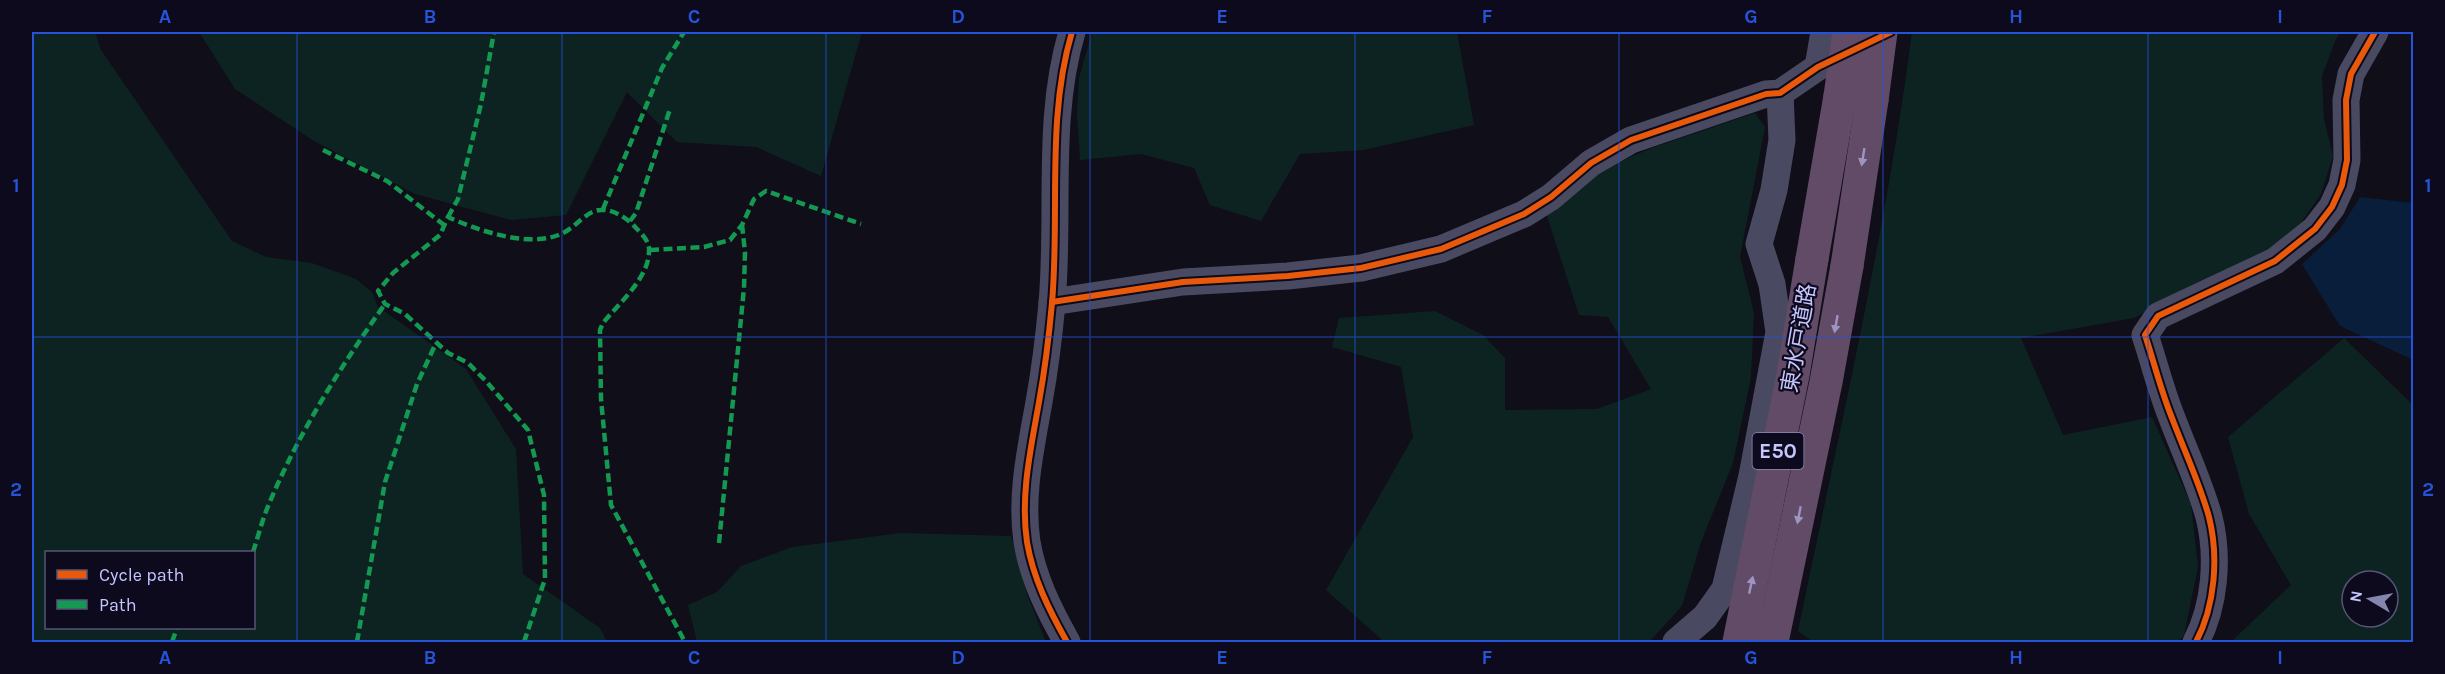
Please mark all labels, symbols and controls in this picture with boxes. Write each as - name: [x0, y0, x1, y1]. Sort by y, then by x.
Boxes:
- text: A: [159, 5, 172, 28]
- text: B: [424, 5, 436, 28]
- text: C: [688, 5, 700, 28]
- text: D: [951, 5, 965, 28]
- text: E: [1216, 5, 1228, 28]
- text: F: [1482, 5, 1493, 28]
- text: G: [1744, 5, 1758, 28]
- text: H: [2009, 5, 2023, 28]
- text: I: [2277, 5, 2283, 28]
- one-way arrow: [1858, 148, 1867, 167]
- text: 1: [12, 174, 20, 197]
- text: 1: [2424, 174, 2432, 197]
- street label: 東水戸道路: [1777, 282, 1821, 394]
- one-way arrow: [1831, 314, 1840, 333]
- road number: E50: [1752, 433, 1804, 469]
- text: 2: [10, 478, 22, 501]
- text: 2: [2422, 478, 2434, 501]
- one-way arrow: [1794, 506, 1803, 525]
- legend: [45, 551, 255, 629]
- text: Cycle path: [99, 564, 184, 586]
- north arrow: [2340, 569, 2400, 629]
- one-way arrow: [1747, 576, 1756, 595]
- text: N: [2345, 589, 2366, 604]
- text: Path: [99, 594, 137, 616]
- text: A: [159, 646, 172, 669]
- text: B: [424, 646, 436, 669]
- text: C: [688, 646, 700, 669]
- text: D: [951, 646, 965, 669]
- text: E: [1216, 646, 1228, 669]
- text: F: [1482, 646, 1493, 669]
- text: G: [1744, 646, 1758, 669]
- text: H: [2009, 646, 2023, 669]
- text: I: [2277, 646, 2283, 669]

